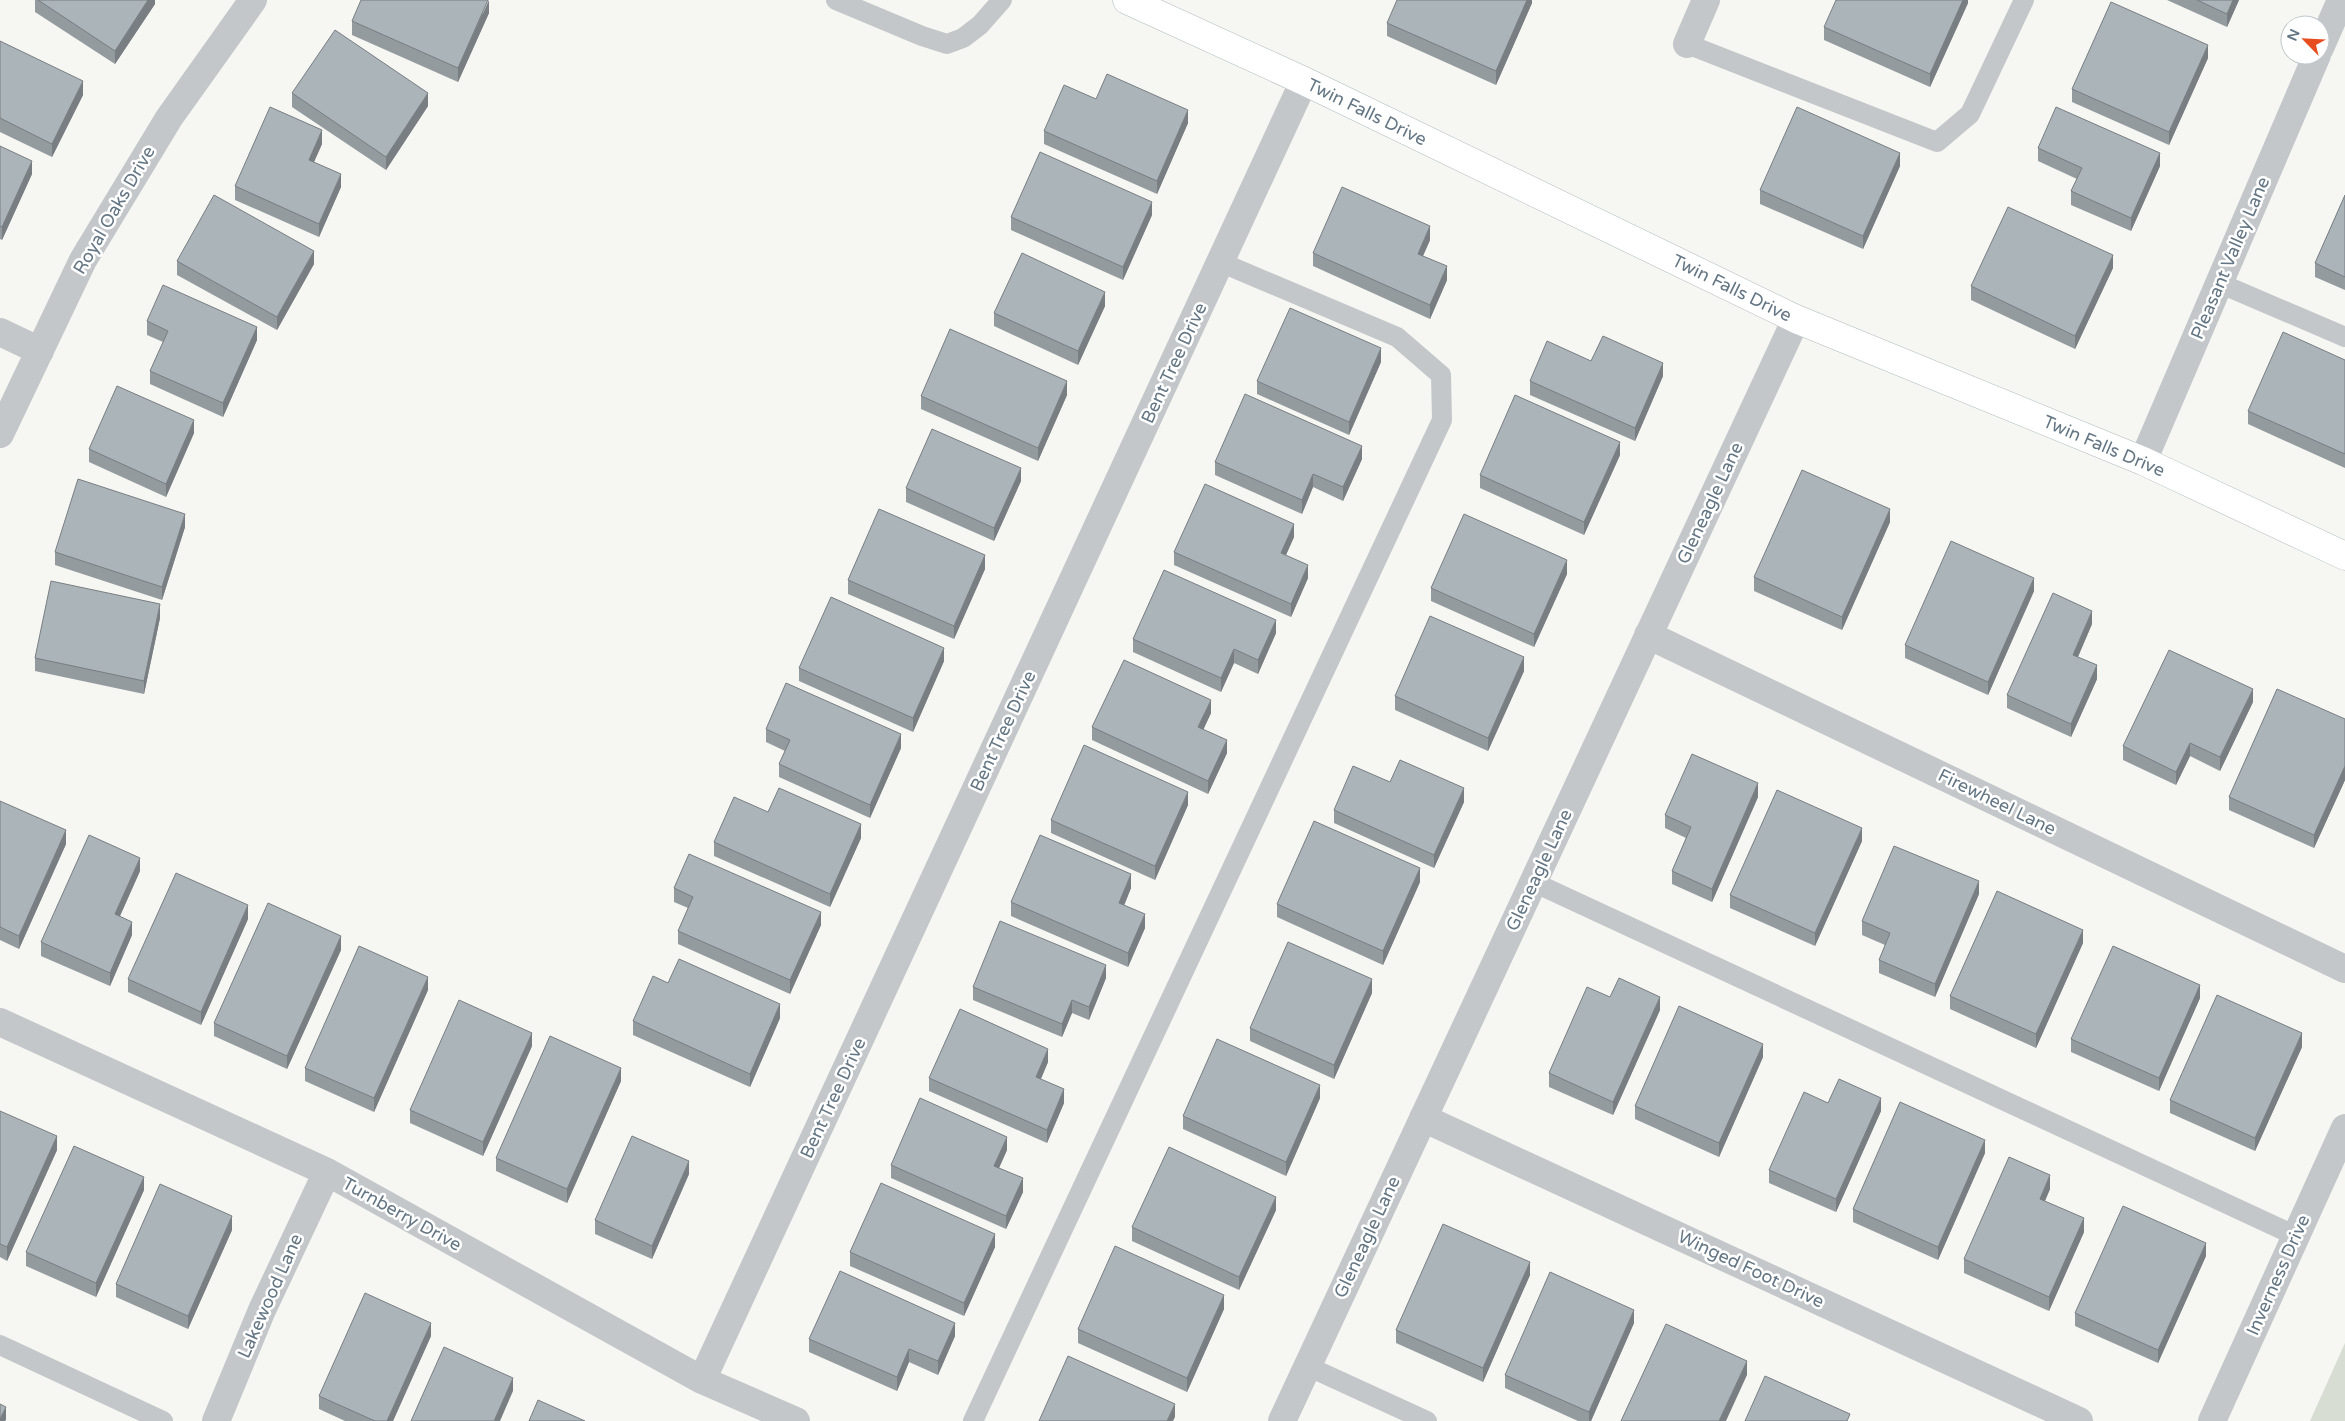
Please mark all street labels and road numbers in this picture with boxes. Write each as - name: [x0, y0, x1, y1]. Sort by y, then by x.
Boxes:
- street label: Twin Falls Drive: [1304, 74, 1430, 150]
- street label: Royal Oaks Drive: [68, 142, 160, 278]
- street label: Pleasant Valley Lane: [2186, 173, 2274, 343]
- street label: Twin Falls Drive: [1669, 250, 1795, 326]
- street label: Bent Tree Drive: [1136, 299, 1212, 427]
- street label: Twin Falls Drive: [2040, 410, 2168, 482]
- street label: Gleneagle Lane: [1672, 439, 1748, 567]
- street label: Bent Tree Drive: [965, 667, 1041, 795]
- street label: Firewheel Lane: [1935, 764, 2059, 840]
- street label: Gleneagle Lane: [1501, 806, 1577, 934]
- street label: Bent Tree Drive: [795, 1034, 871, 1162]
- street label: Turnberry Drive: [339, 1172, 465, 1256]
- street label: Gleneagle Lane: [1329, 1173, 1405, 1301]
- street label: Inverness Drive: [2242, 1211, 2314, 1339]
- street label: Winged Foot Drive: [1674, 1225, 1828, 1313]
- street label: Lakewood Lane: [233, 1230, 307, 1362]

